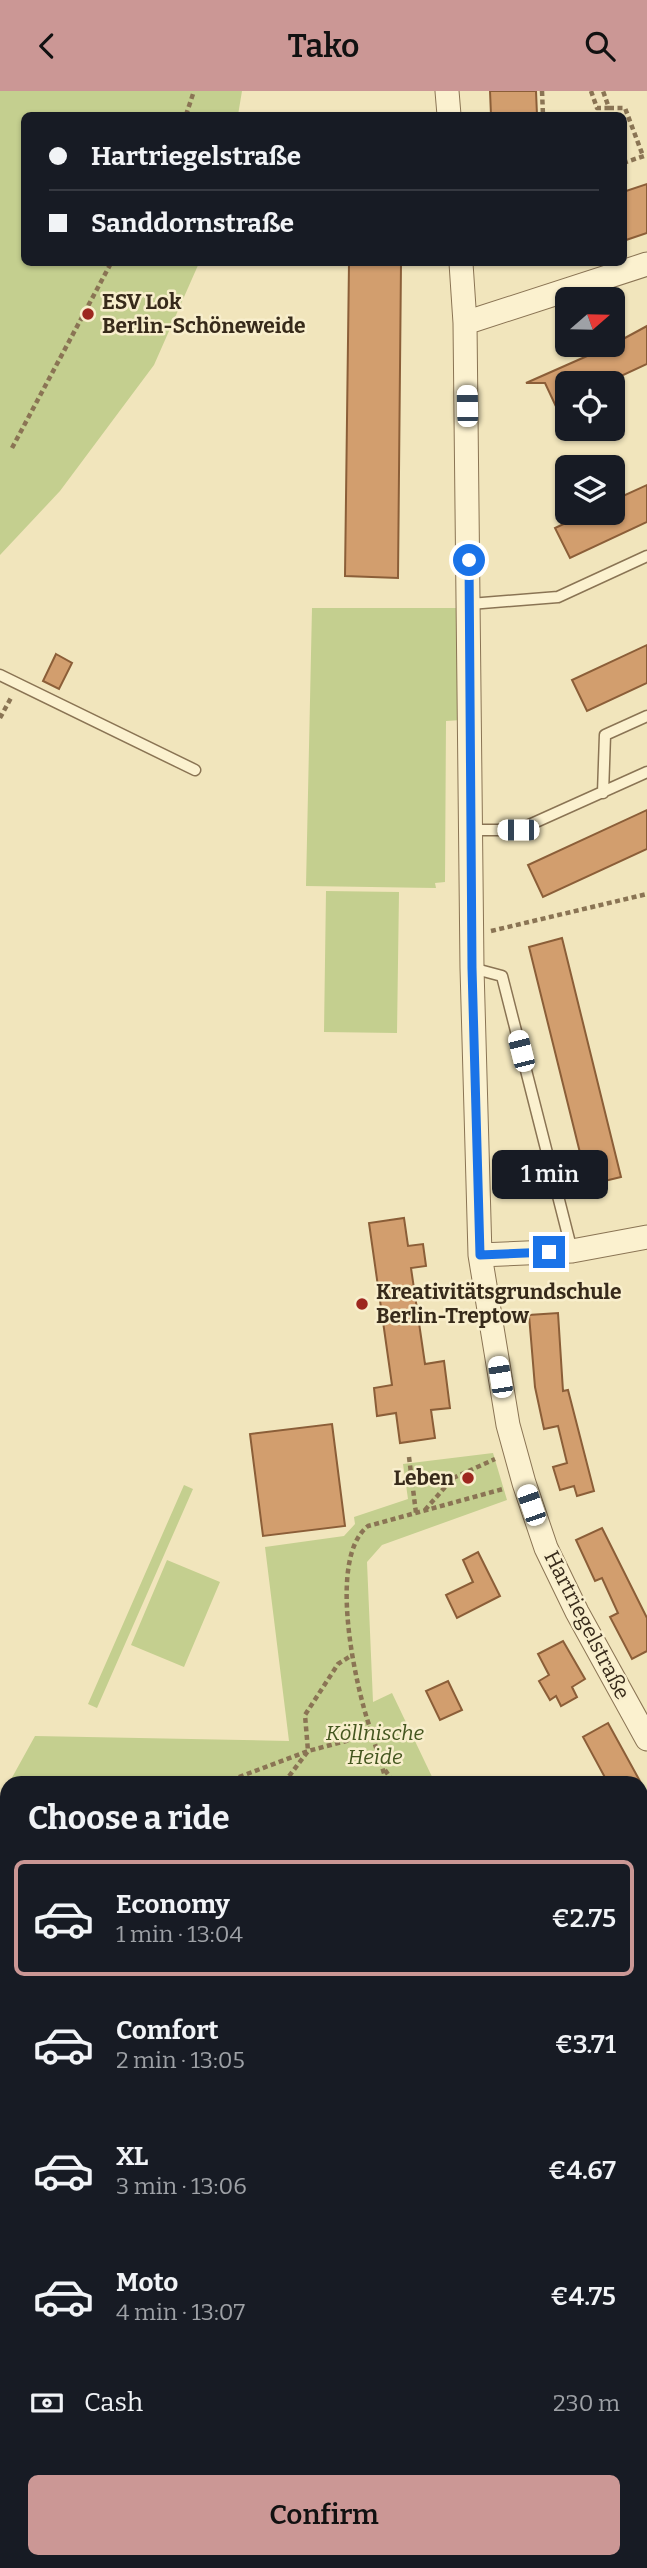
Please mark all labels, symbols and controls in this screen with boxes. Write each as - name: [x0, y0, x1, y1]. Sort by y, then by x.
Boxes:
- icon: back: [28, 27, 66, 65]
- text: Tako: [288, 27, 359, 65]
- icon: search: [581, 27, 619, 65]
- text: Hartriegelstraße: [91, 141, 301, 172]
- text: Sanddornstraße: [91, 208, 294, 239]
- north arrow: [555, 287, 625, 357]
- map controls: [555, 287, 625, 525]
- place label: ESV Lok Berlin-Schöneweide: [102, 289, 306, 339]
- marker: ESV Lok Berlin-Schöneweide: [80, 306, 96, 322]
- button: locate: [555, 371, 625, 441]
- car: [457, 385, 478, 427]
- button: layers: [555, 455, 625, 525]
- route start: [453, 544, 485, 576]
- car: [498, 820, 540, 841]
- car: [506, 1028, 537, 1074]
- callout: 1 min: [491, 1151, 607, 1199]
- text: 1 min: [521, 1160, 579, 1188]
- route end: [533, 1236, 565, 1268]
- place label: Kreativitätsgrundschule Berlin-Treptow: [376, 1279, 622, 1329]
- marker: Kreativitätsgrundschule Berlin-Treptow: [354, 1296, 370, 1312]
- car: [487, 1355, 514, 1399]
- place label: Leben: [393, 1465, 454, 1491]
- marker: Leben: [460, 1470, 476, 1486]
- car: [515, 1482, 548, 1528]
- street label: Hartriegelstraße: [538, 1546, 636, 1704]
- park label: Köllnische Heide: [326, 1720, 425, 1770]
- text: Choose a ride: [28, 1799, 229, 1837]
- icon: car: [32, 1887, 95, 1950]
- text: Economy: [116, 1889, 230, 1920]
- text: €2.75: [551, 1903, 616, 1934]
- text: 1 min · 13:04: [116, 1920, 243, 1948]
- icon: car: [32, 2013, 95, 2076]
- text: Comfort: [116, 2015, 219, 2046]
- text: €3.71: [555, 2029, 616, 2060]
- text: 2 min · 13:05: [116, 2046, 245, 2074]
- icon: car: [32, 2139, 95, 2202]
- text: XL: [116, 2141, 148, 2172]
- text: €4.67: [548, 2155, 616, 2186]
- text: 3 min · 13:06: [116, 2172, 247, 2200]
- icon: car: [32, 2265, 95, 2328]
- text: Moto: [116, 2267, 178, 2298]
- text: €4.75: [550, 2281, 616, 2312]
- text: 4 min · 13:07: [116, 2298, 245, 2326]
- icon: cash: [28, 2384, 66, 2422]
- text: Cash: [84, 2387, 143, 2418]
- text: 230 m: [553, 2389, 620, 2417]
- button: Confirm: [28, 2475, 620, 2555]

